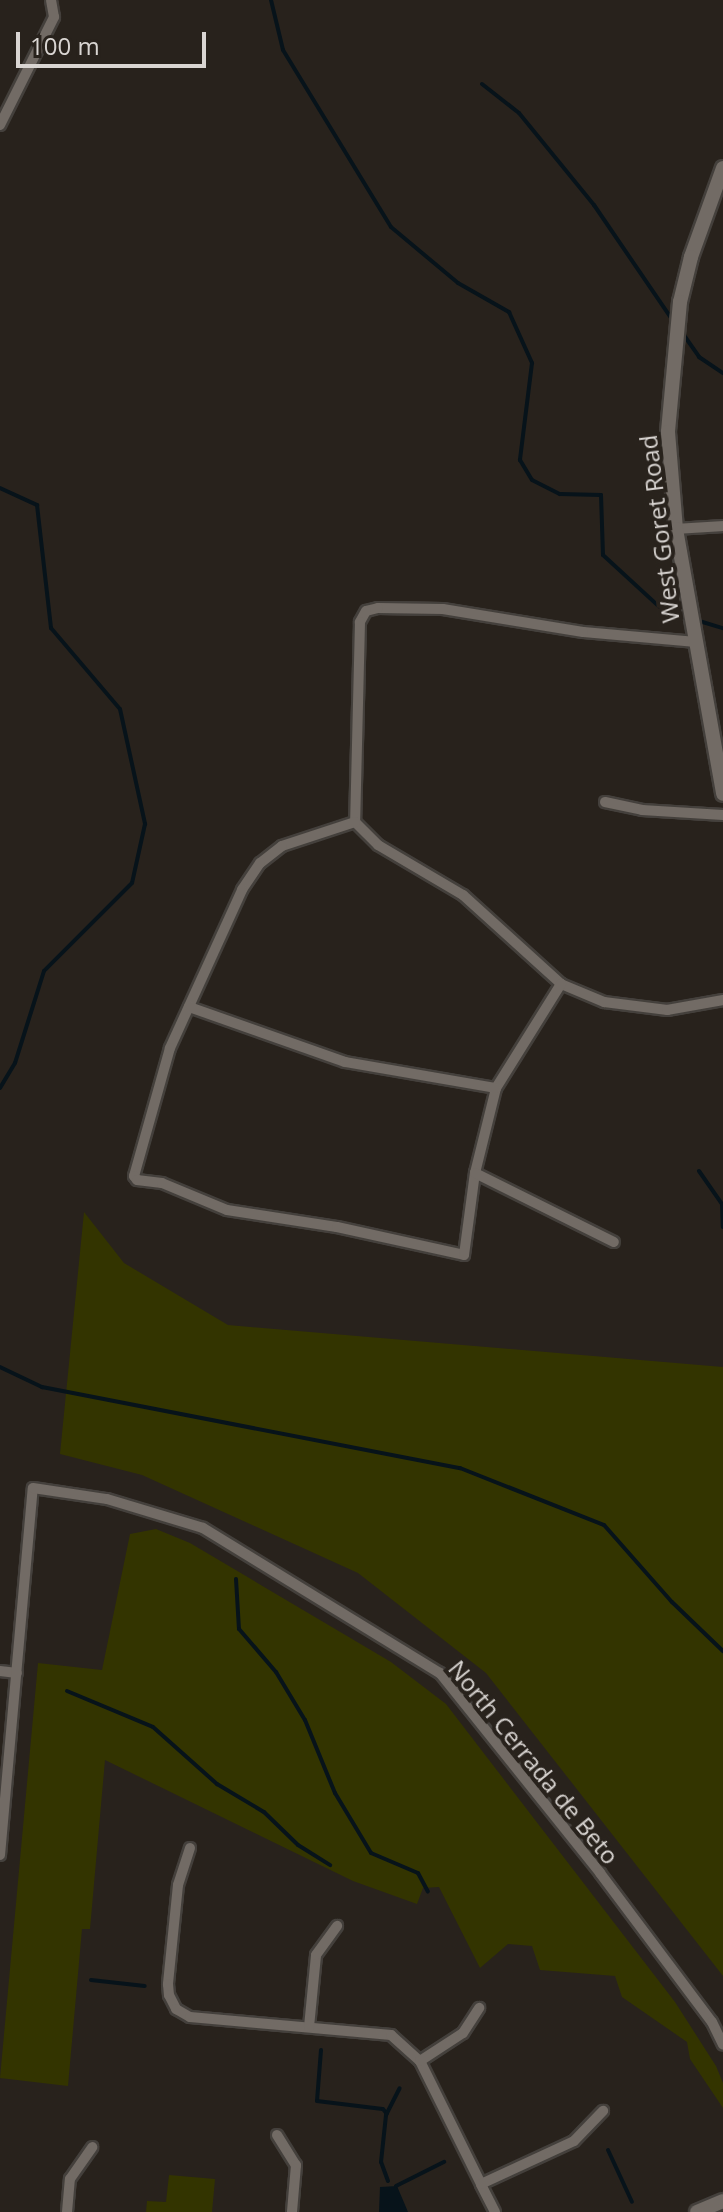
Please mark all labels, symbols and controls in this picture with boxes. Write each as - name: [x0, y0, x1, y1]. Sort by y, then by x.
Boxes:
- scale bar: [20, 16, 210, 66]
- text: 100 m: [30, 29, 100, 62]
- street label: West Goret Road: [633, 433, 685, 625]
- street label: North Cerrada de Beto: [443, 1654, 625, 1870]

